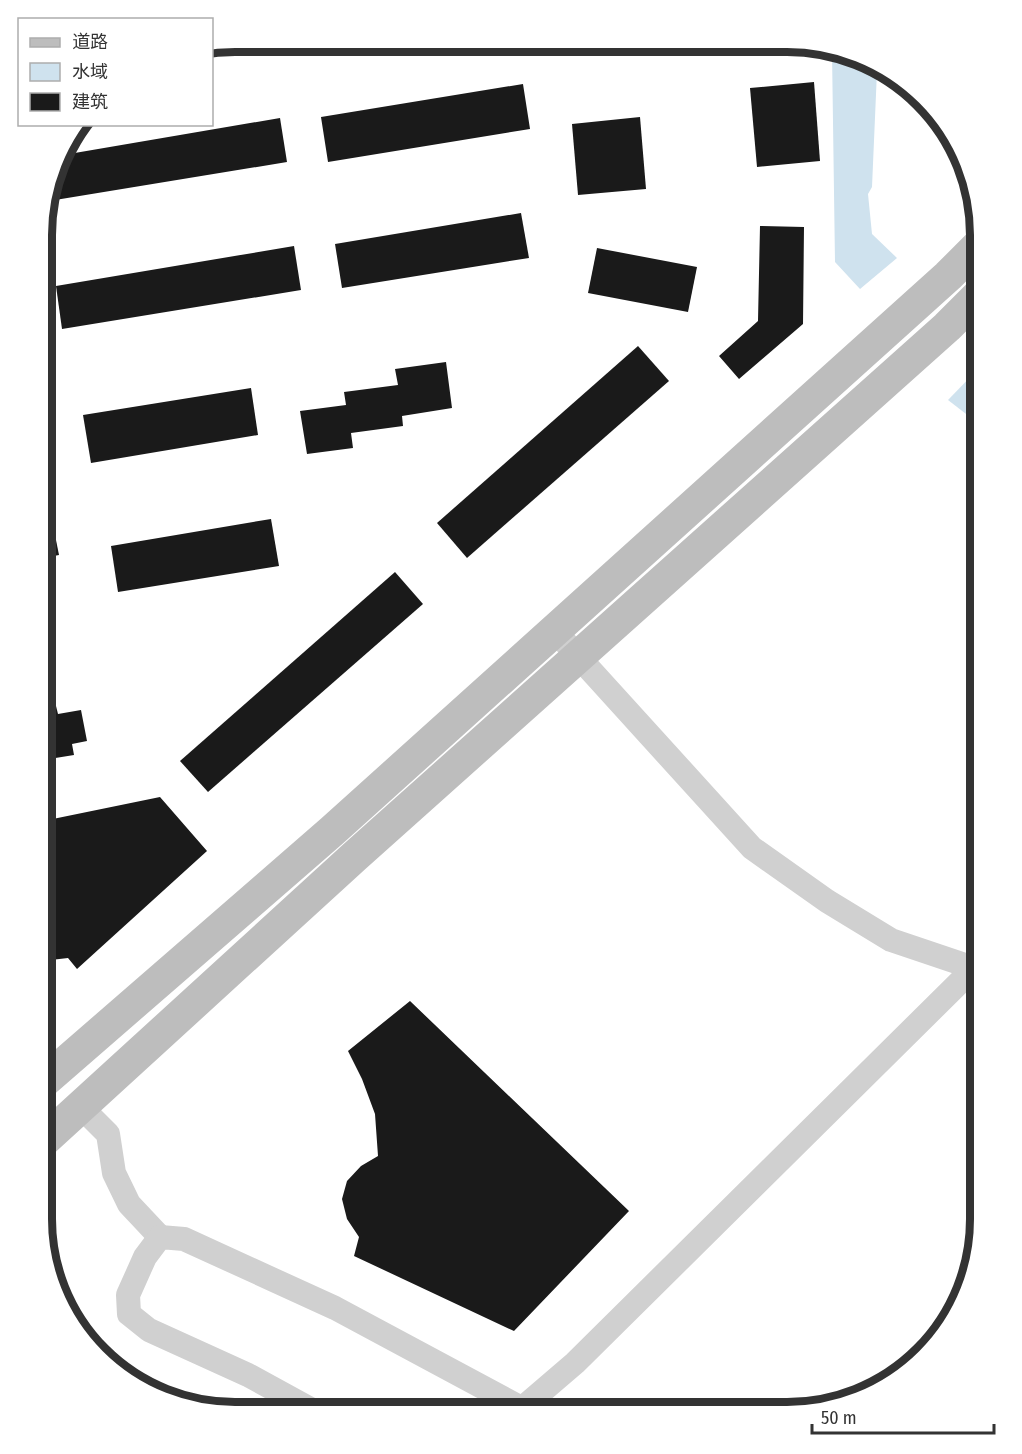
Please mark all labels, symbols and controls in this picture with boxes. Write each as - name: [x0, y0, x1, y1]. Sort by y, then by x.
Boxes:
- legend: [18, 18, 213, 126]
- text: 道路: [72, 31, 108, 53]
- text: 水域: [72, 61, 108, 83]
- text: 建筑: [72, 91, 108, 113]
- scale bar: [812, 1397, 994, 1435]
- text: 50 m: [821, 1407, 857, 1429]

